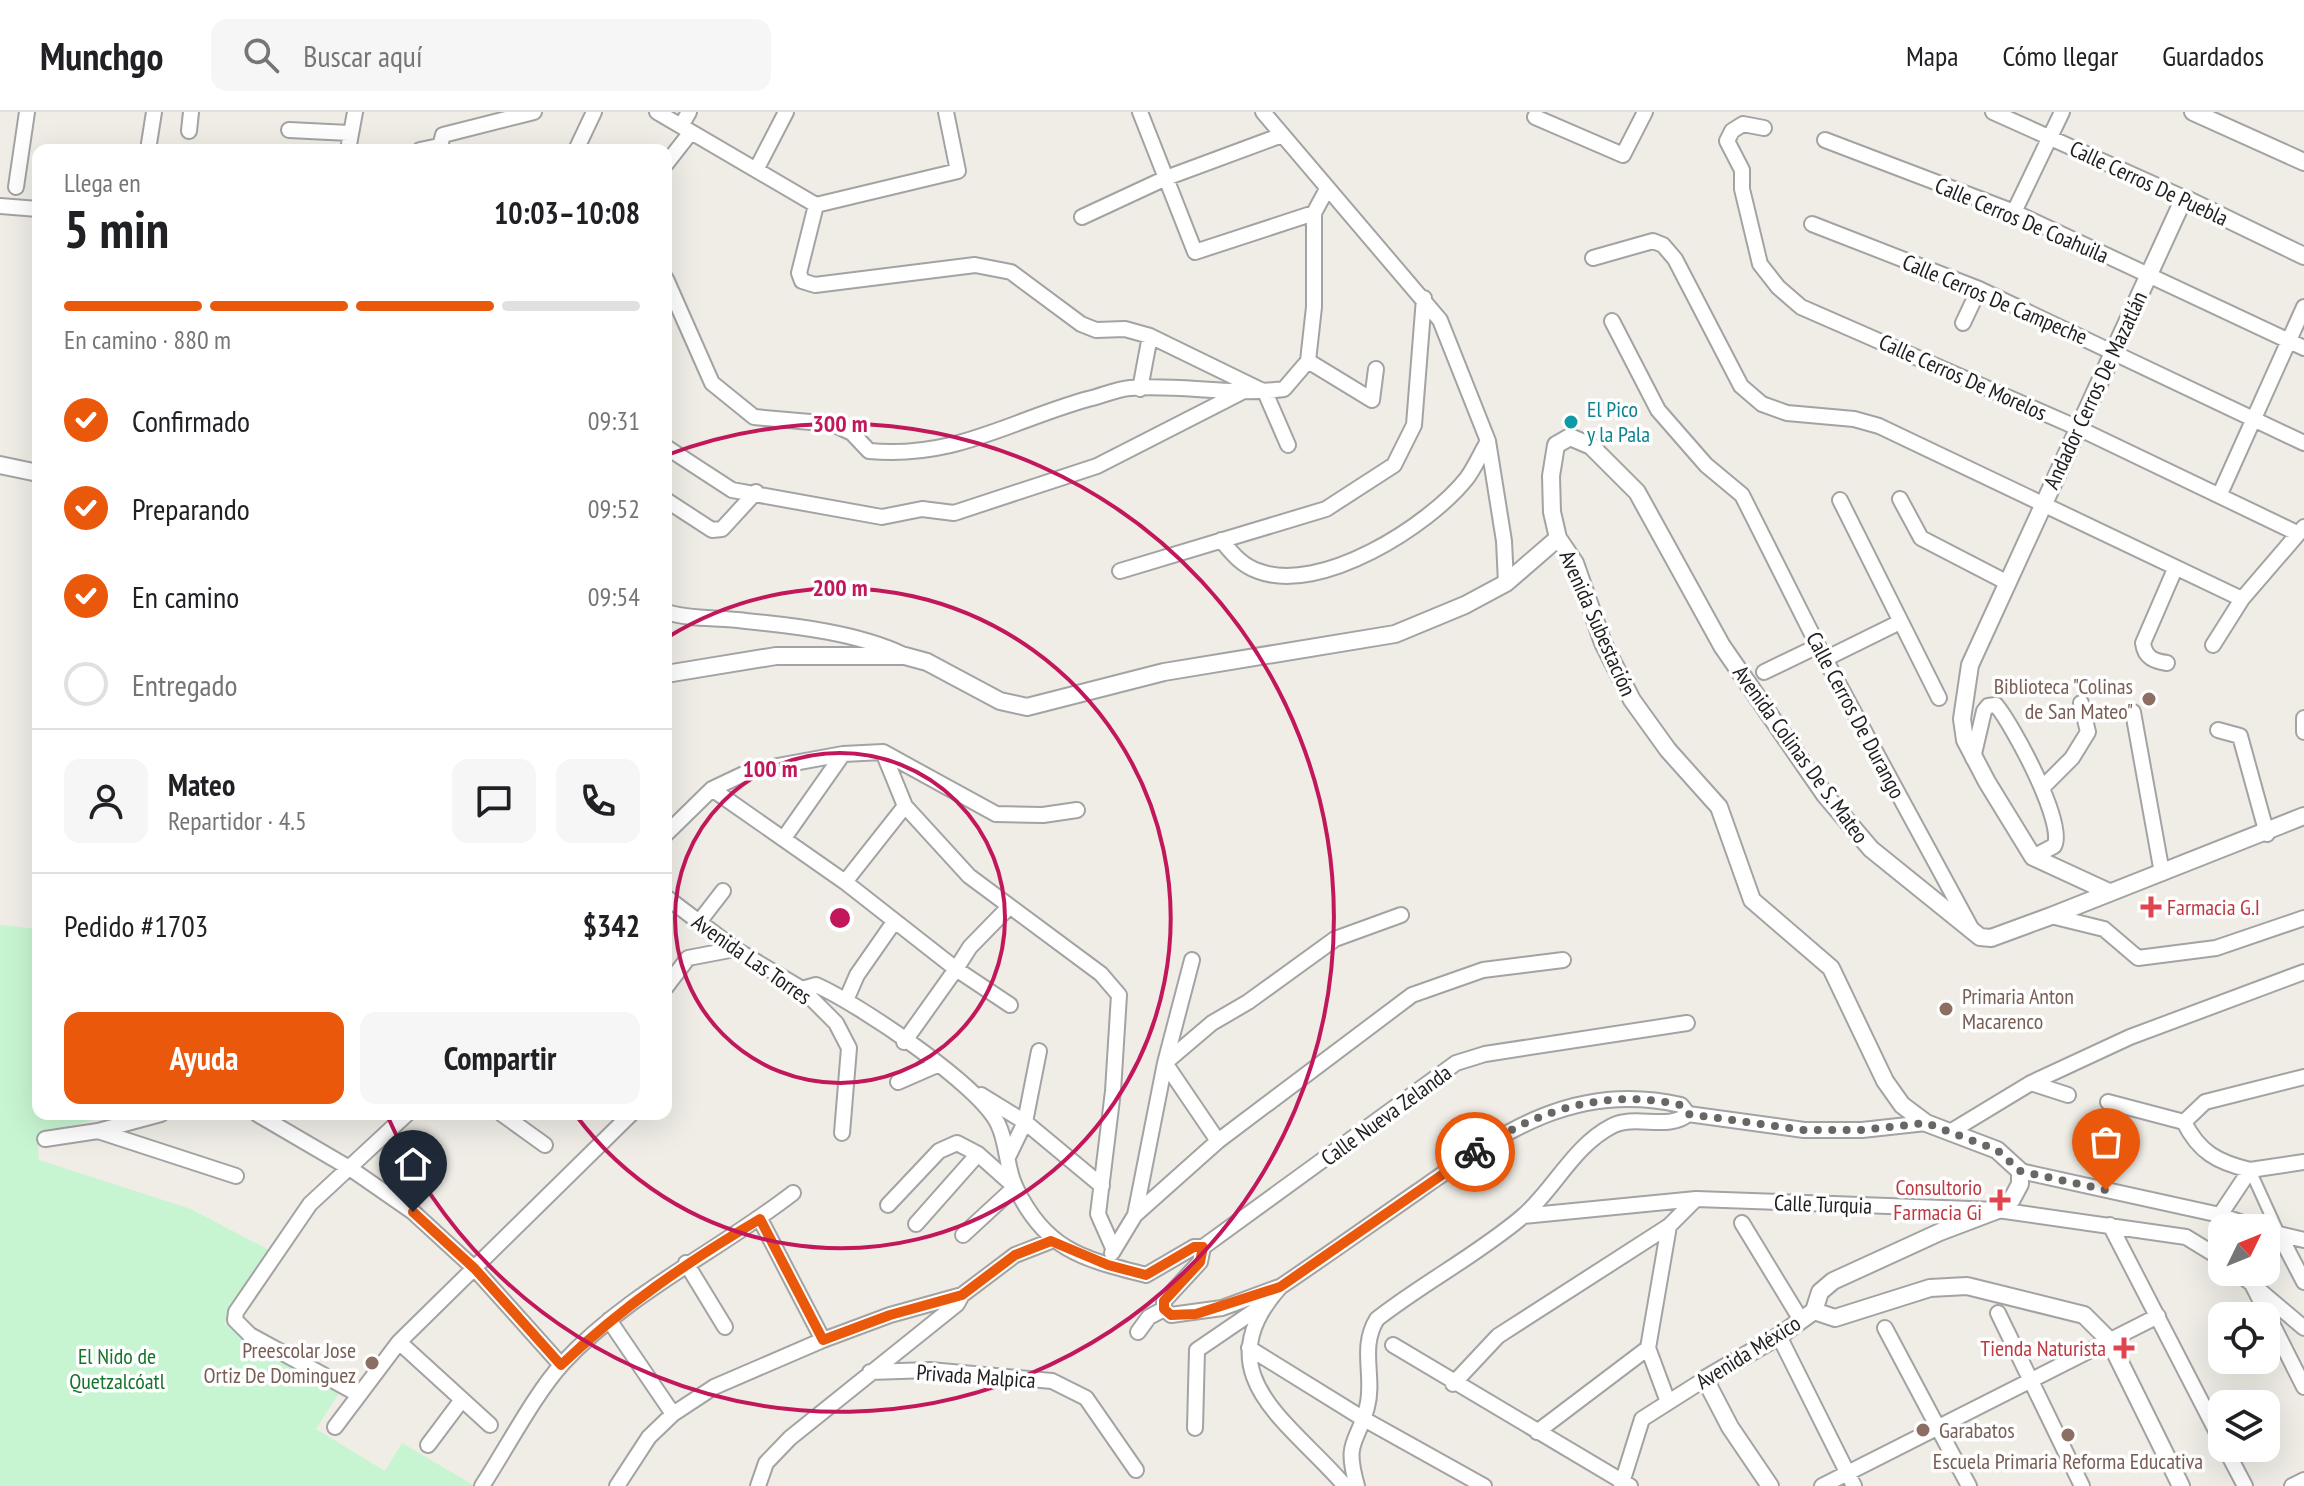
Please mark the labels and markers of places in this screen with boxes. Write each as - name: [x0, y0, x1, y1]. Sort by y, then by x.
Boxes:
- place label: El Pico y la Pala: [1587, 395, 1650, 448]
- marker: El Pico y la Pala: [1562, 413, 1580, 431]
- place label: Biblioteca "Colinas de San Mateo": [1994, 672, 2133, 725]
- marker: Biblioteca "Colinas de San Mateo": [2140, 690, 2158, 708]
- place label: Farmacia G.I: [2167, 893, 2260, 921]
- marker: Farmacia G.I: [2142, 898, 2160, 916]
- centre of rings: [826, 904, 854, 932]
- place label: Primaria Anton Macarenco: [1962, 982, 2074, 1035]
- marker: Primaria Anton Macarenco: [1937, 1000, 1955, 1018]
- pin: [2072, 1108, 2140, 1190]
- pin: [379, 1130, 447, 1212]
- place label: Consultorio Farmacia Gi: [1893, 1173, 1982, 1226]
- marker: Consultorio Farmacia Gi: [1989, 1189, 2011, 1211]
- place label: Tienda Naturista: [1980, 1334, 2106, 1362]
- place label: Preescolar Jose Ortiz De Dominguez: [203, 1336, 356, 1389]
- marker: Tienda Naturista: [2113, 1337, 2135, 1359]
- marker: Preescolar Jose Ortiz De Dominguez: [363, 1354, 381, 1372]
- place label: Garabatos: [1939, 1416, 2015, 1444]
- marker: Garabatos: [1914, 1421, 1932, 1439]
- marker: Escuela Primaria Reforma Educativa: [2059, 1426, 2077, 1444]
- place label: Escuela Primaria Reforma Educativa: [1933, 1447, 2203, 1475]

